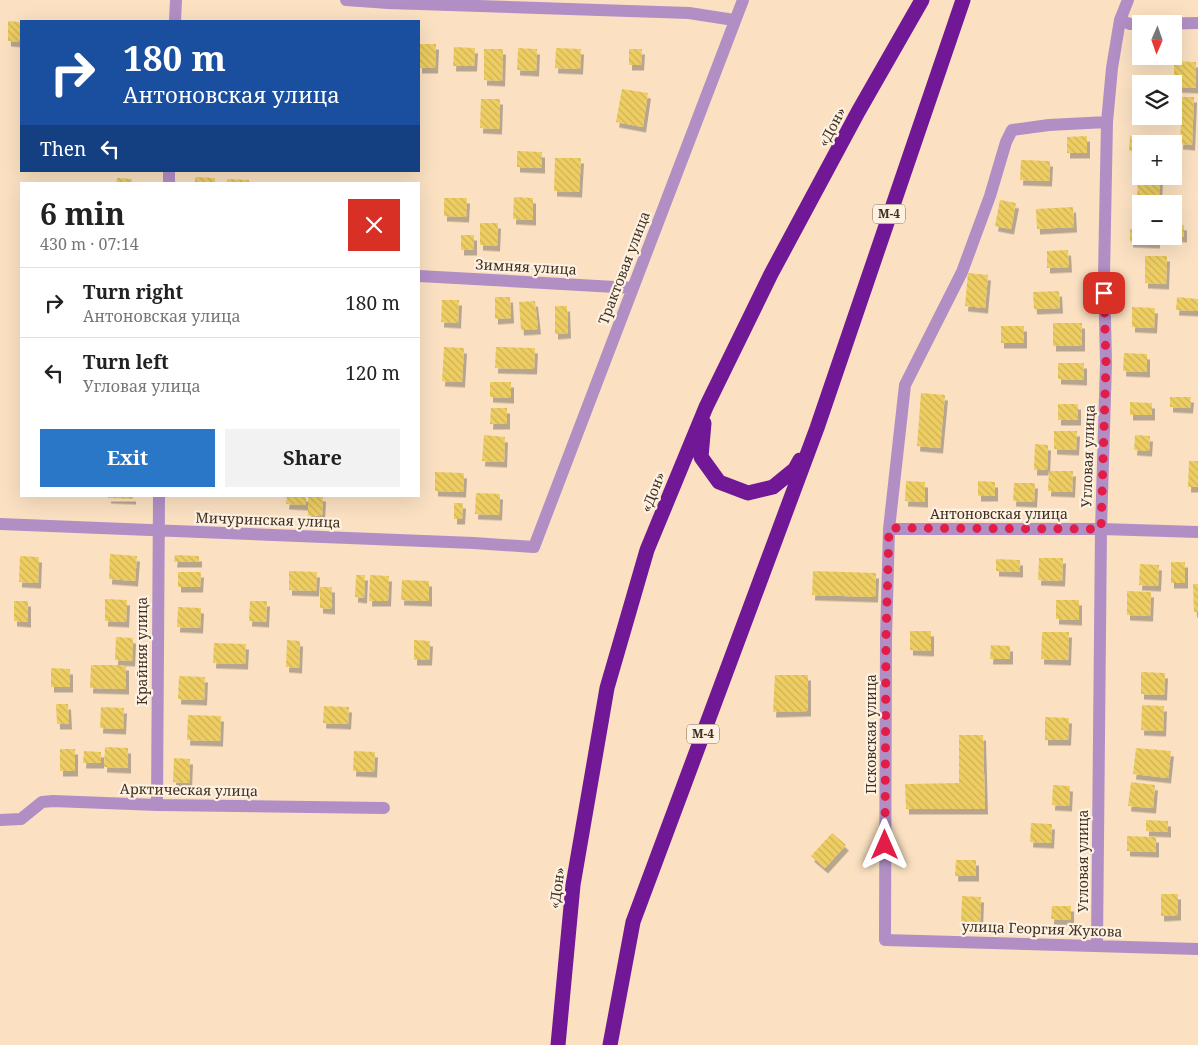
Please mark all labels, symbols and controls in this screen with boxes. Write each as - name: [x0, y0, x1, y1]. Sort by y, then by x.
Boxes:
- north arrow: [1132, 15, 1182, 65]
- map controls: [1132, 15, 1182, 245]
- text: 180 m: [123, 34, 226, 81]
- icon: right: [40, 40, 105, 105]
- button: layers: [1132, 75, 1182, 125]
- text: Антоновская улица: [123, 79, 340, 109]
- street label: «Дон»: [813, 104, 850, 150]
- icon: left: [96, 135, 124, 163]
- button: +: [1132, 135, 1182, 185]
- text: Then: [40, 136, 86, 162]
- text: 6 min: [40, 193, 125, 234]
- button: −: [1132, 195, 1182, 245]
- button: close: [348, 199, 400, 251]
- road number: М-4: [873, 204, 905, 223]
- street label: Трактовая улица: [593, 208, 654, 327]
- text: 430 m · 07:14: [40, 233, 139, 255]
- street label: Зимняя улица: [475, 254, 577, 279]
- pin: [1083, 272, 1125, 314]
- text: Turn right: [83, 279, 183, 305]
- icon: arrive: [1090, 279, 1118, 307]
- icon: right: [40, 289, 68, 317]
- text: 180 m: [345, 290, 400, 316]
- text: Антоновская улица: [83, 305, 241, 327]
- text: Turn left: [83, 349, 169, 375]
- icon: left: [40, 359, 68, 387]
- text: 120 m: [345, 360, 400, 386]
- text: Угловая улица: [83, 375, 201, 397]
- street label: Угловая улица: [1076, 404, 1099, 508]
- button: Exit: [40, 429, 215, 487]
- button: Share: [225, 429, 400, 487]
- street label: «Дон»: [636, 469, 669, 515]
- street label: Антоновская улица: [930, 504, 1068, 523]
- street label: Мичуринская улица: [195, 507, 341, 532]
- street label: Крайняя улица: [132, 597, 151, 705]
- street label: Псковская улица: [861, 674, 880, 794]
- road number: М-4: [687, 724, 719, 744]
- street label: Арктическая улица: [120, 779, 258, 800]
- street label: Угловая улица: [1073, 809, 1092, 913]
- position arrow: [858, 818, 910, 870]
- street label: «Дон»: [544, 866, 569, 910]
- street label: улица Георгия Жукова: [961, 916, 1123, 941]

